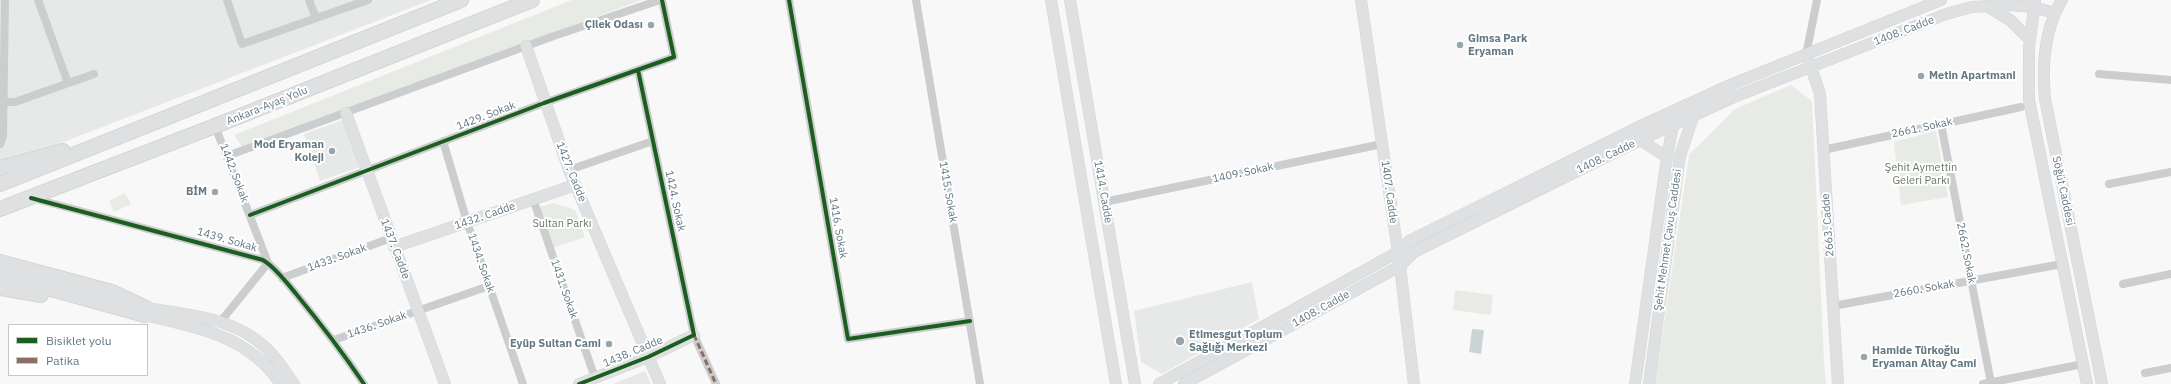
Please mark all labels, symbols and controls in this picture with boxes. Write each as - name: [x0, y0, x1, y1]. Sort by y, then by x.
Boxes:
- street label: 1408. Cadde: [1872, 13, 1936, 49]
- place label: Çilek Odası: [585, 18, 643, 32]
- marker: Çilek Odası: [646, 20, 656, 30]
- place label: Gimsa Park Eryaman: [1468, 32, 1527, 58]
- marker: Gimsa Park Eryaman: [1455, 40, 1465, 50]
- place label: Metin Apartmani: [1929, 69, 2016, 83]
- marker: Metin Apartmani: [1916, 71, 1926, 81]
- street label: Ankara-Ayaş Yolu: [225, 84, 309, 128]
- street label: 1429. Sokak: [455, 99, 517, 133]
- street label: 2661. Sokak: [1890, 115, 1954, 141]
- street label: 1408. Cadde: [1575, 137, 1637, 177]
- place label: Mod Eryaman Koleji: [254, 138, 324, 164]
- street label: 1427. Cadde: [553, 140, 589, 204]
- street label: 1442. Sokak: [217, 142, 251, 204]
- marker: Mod Eryaman Koleji: [327, 146, 337, 156]
- street label: Söğüt Caddesi: [2049, 155, 2077, 227]
- street label: 1415. Sokak: [936, 160, 960, 224]
- street label: 1414. Cadde: [1091, 160, 1115, 224]
- street label: 1409. Sokak: [1211, 160, 1275, 186]
- street label: 1407. Cadde: [1378, 160, 1400, 224]
- park label: Şehit Aymettin Geleri Parkı: [1885, 161, 1957, 187]
- street label: Şehit Mehmet Çavuş Caddesi: [1652, 168, 1684, 312]
- street label: 1424. Sokak: [662, 169, 688, 233]
- place label: BİM: [186, 185, 207, 199]
- marker: BİM: [210, 187, 220, 197]
- street label: 2663. Cadde: [1819, 193, 1837, 257]
- street label: 1416. Sokak: [826, 196, 850, 260]
- street label: 1432. Cadde: [453, 199, 517, 233]
- street label: 1437. Cadde: [377, 217, 413, 281]
- park label: Sultan Parkı: [532, 217, 592, 231]
- street label: 2662. Sokak: [1954, 221, 1978, 285]
- street label: 1439. Sokak: [195, 225, 259, 255]
- street label: 1434. Sokak: [465, 232, 497, 294]
- street label: 1433. Sokak: [306, 241, 368, 275]
- street label: 1431. Sokak: [548, 258, 580, 320]
- street label: 2660. Sokak: [1892, 277, 1956, 301]
- street label: 1408. Cadde: [1290, 288, 1352, 330]
- street label: 1436. Sokak: [346, 309, 408, 341]
- legend: [8, 324, 148, 376]
- place label: Etimesgut Toplum Sağlığı Merkezi: [1189, 328, 1282, 354]
- text: Bisiklet yolu: [46, 333, 112, 348]
- street label: 1438. Cadde: [601, 334, 665, 370]
- marker: Etimesgut Toplum Sağlığı Merkezi: [1174, 335, 1186, 347]
- place label: Eyüp Sultan Cami: [510, 337, 601, 351]
- marker: Eyüp Sultan Cami: [604, 339, 614, 349]
- place label: Hamide Türkoğlu Eryaman Altay Cami: [1872, 344, 1976, 370]
- marker: Hamide Türkoğlu Eryaman Altay Cami: [1859, 352, 1869, 362]
- text: Patika: [46, 353, 79, 368]

